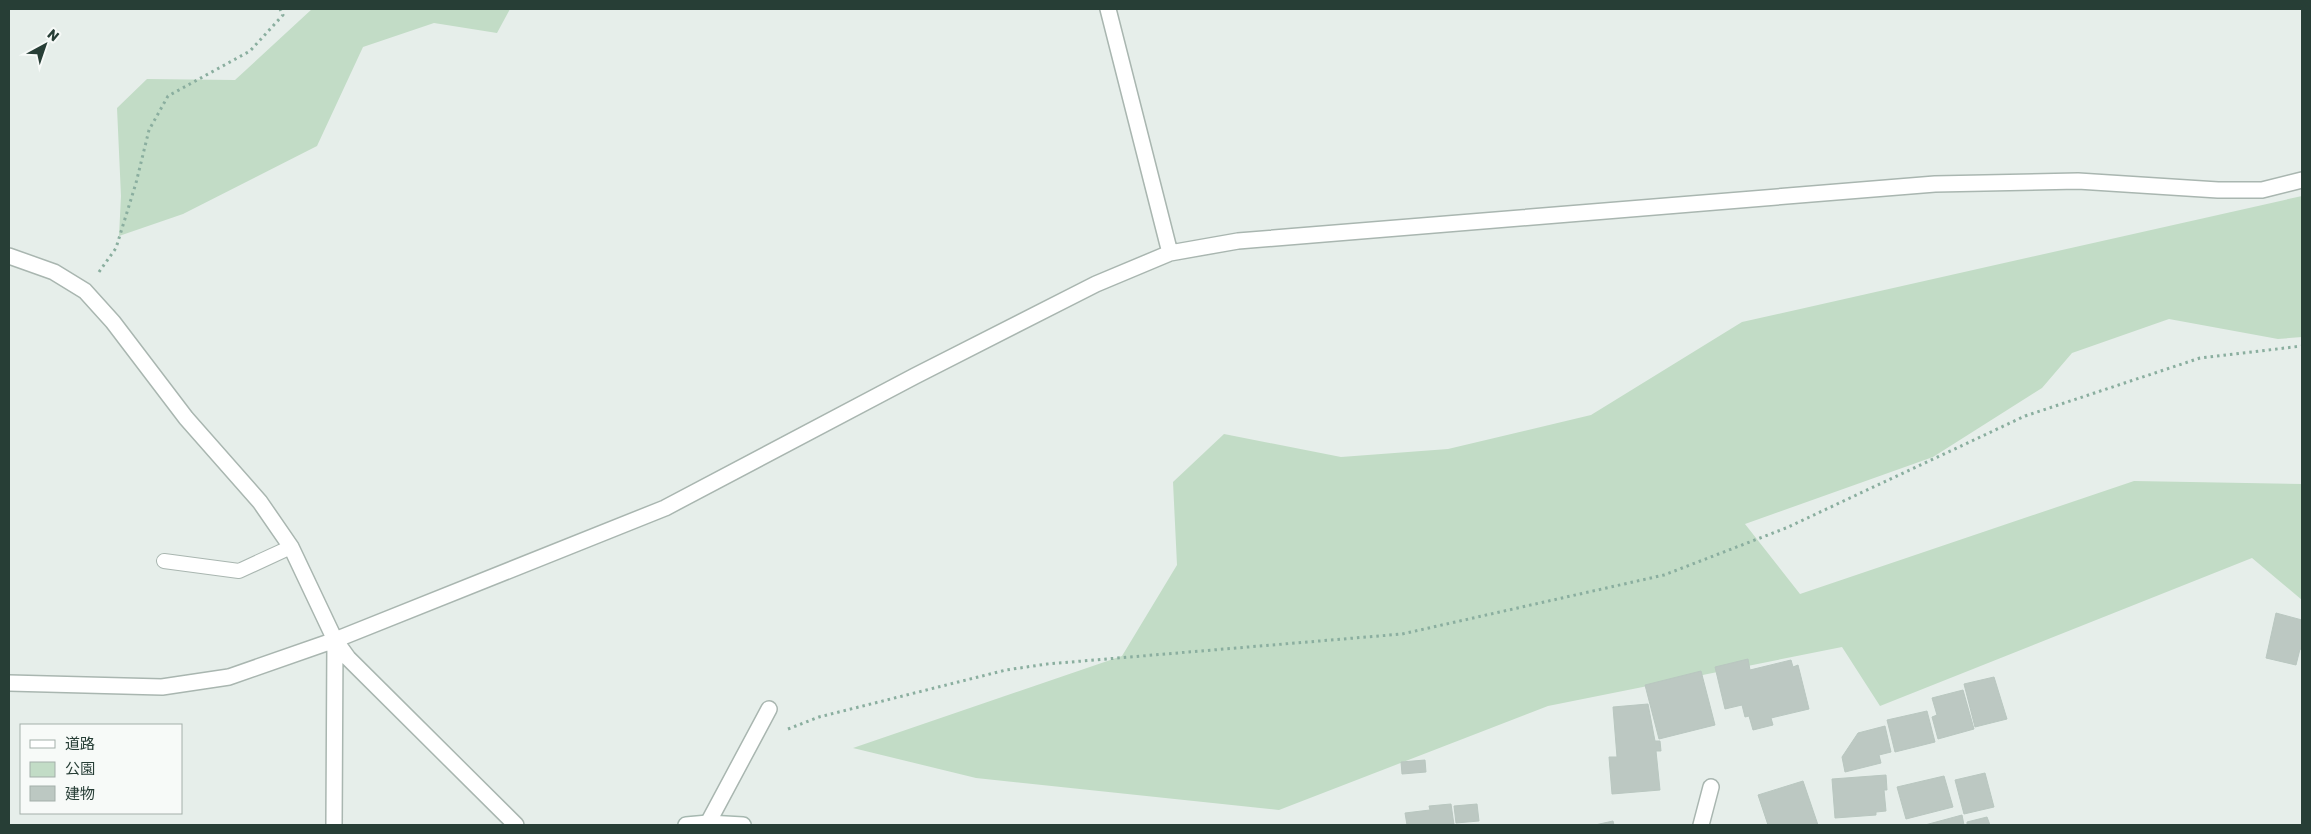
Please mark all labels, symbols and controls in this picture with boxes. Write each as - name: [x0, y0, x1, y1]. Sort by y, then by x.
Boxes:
- north arrow: [20, 20, 70, 70]
- text: N: [44, 26, 62, 45]
- legend: [20, 724, 182, 814]
- text: 道路: [65, 735, 95, 753]
- text: 公園: [65, 760, 95, 778]
- text: 建物: [65, 785, 95, 803]

